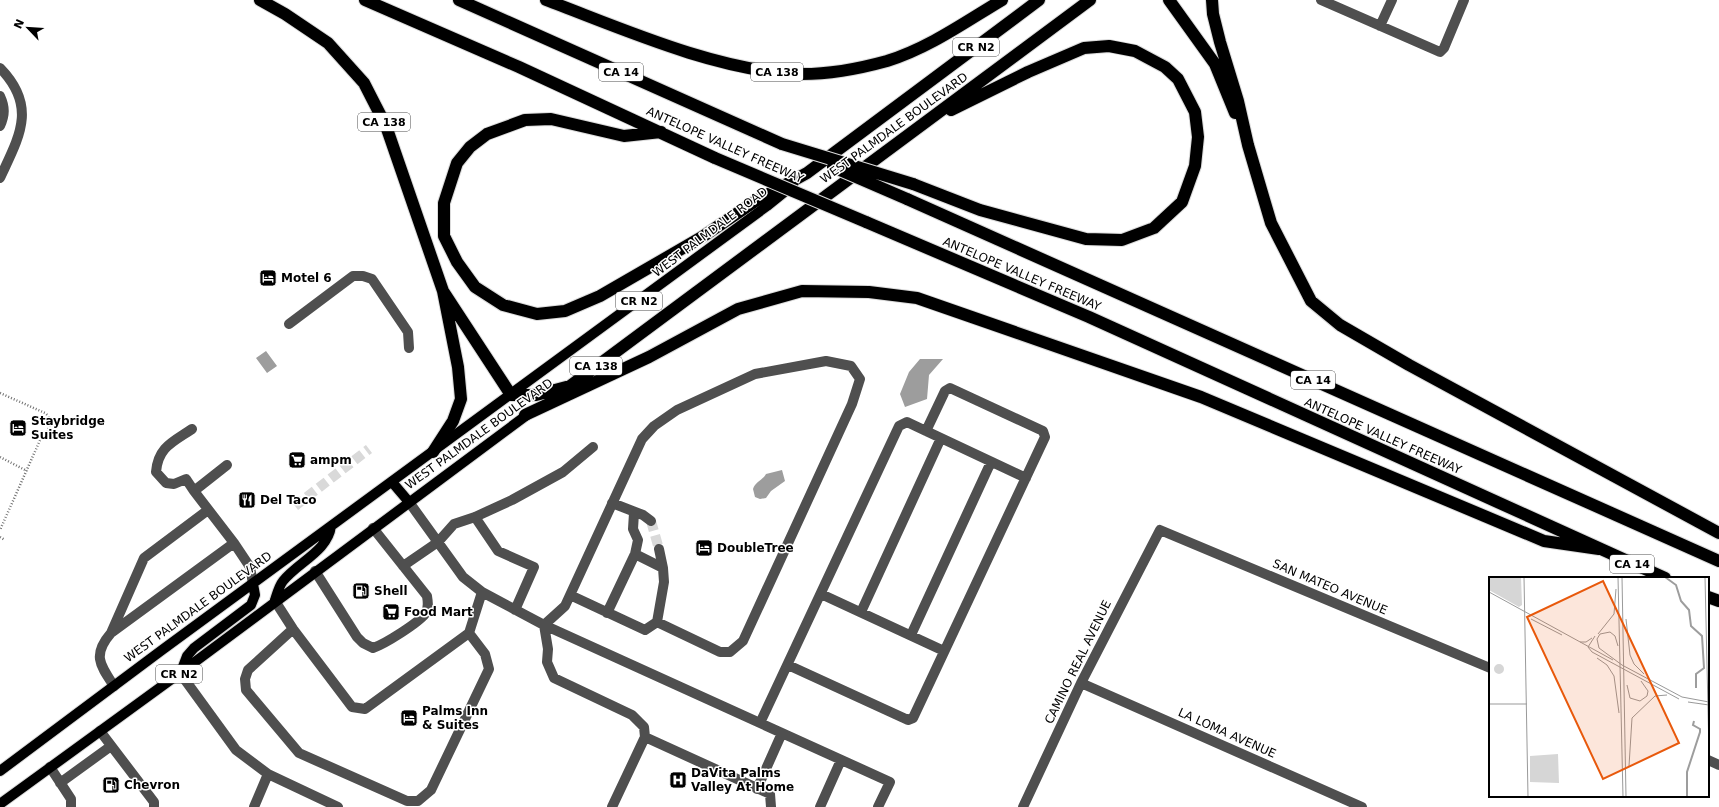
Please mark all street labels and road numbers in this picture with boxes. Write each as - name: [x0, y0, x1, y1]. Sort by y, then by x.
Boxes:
- road number: CR N2: [953, 38, 999, 56]
- road number: CA 14: [599, 63, 643, 81]
- road number: CA 138: [751, 63, 803, 81]
- street label: WEST PALMDALE BOULEVARD: [817, 70, 971, 186]
- street label: ANTELOPE VALLEY FREEWAY: [644, 104, 806, 186]
- road number: CA 138: [358, 113, 410, 131]
- street label: WEST PALMDALE ROAD: [650, 184, 770, 280]
- street label: ANTELOPE VALLEY FREEWAY: [941, 234, 1104, 314]
- road number: CR N2: [616, 292, 662, 310]
- road number: CA 138: [570, 357, 622, 375]
- road number: CA 14: [1291, 371, 1335, 389]
- street label: WEST PALMDALE BOULEVARD: [402, 376, 556, 492]
- street label: ANTELOPE VALLEY FREEWAY: [1302, 395, 1464, 477]
- street label: WEST PALMDALE BOULEVARD: [121, 549, 275, 665]
- road number: CA 14: [1610, 555, 1654, 573]
- street label: SAN MATEO AVENUE: [1271, 556, 1389, 618]
- street label: CAMINO REAL AVENUE: [1042, 598, 1114, 726]
- road number: CR N2: [156, 665, 202, 683]
- street label: LA LOMA AVENUE: [1176, 705, 1278, 761]

